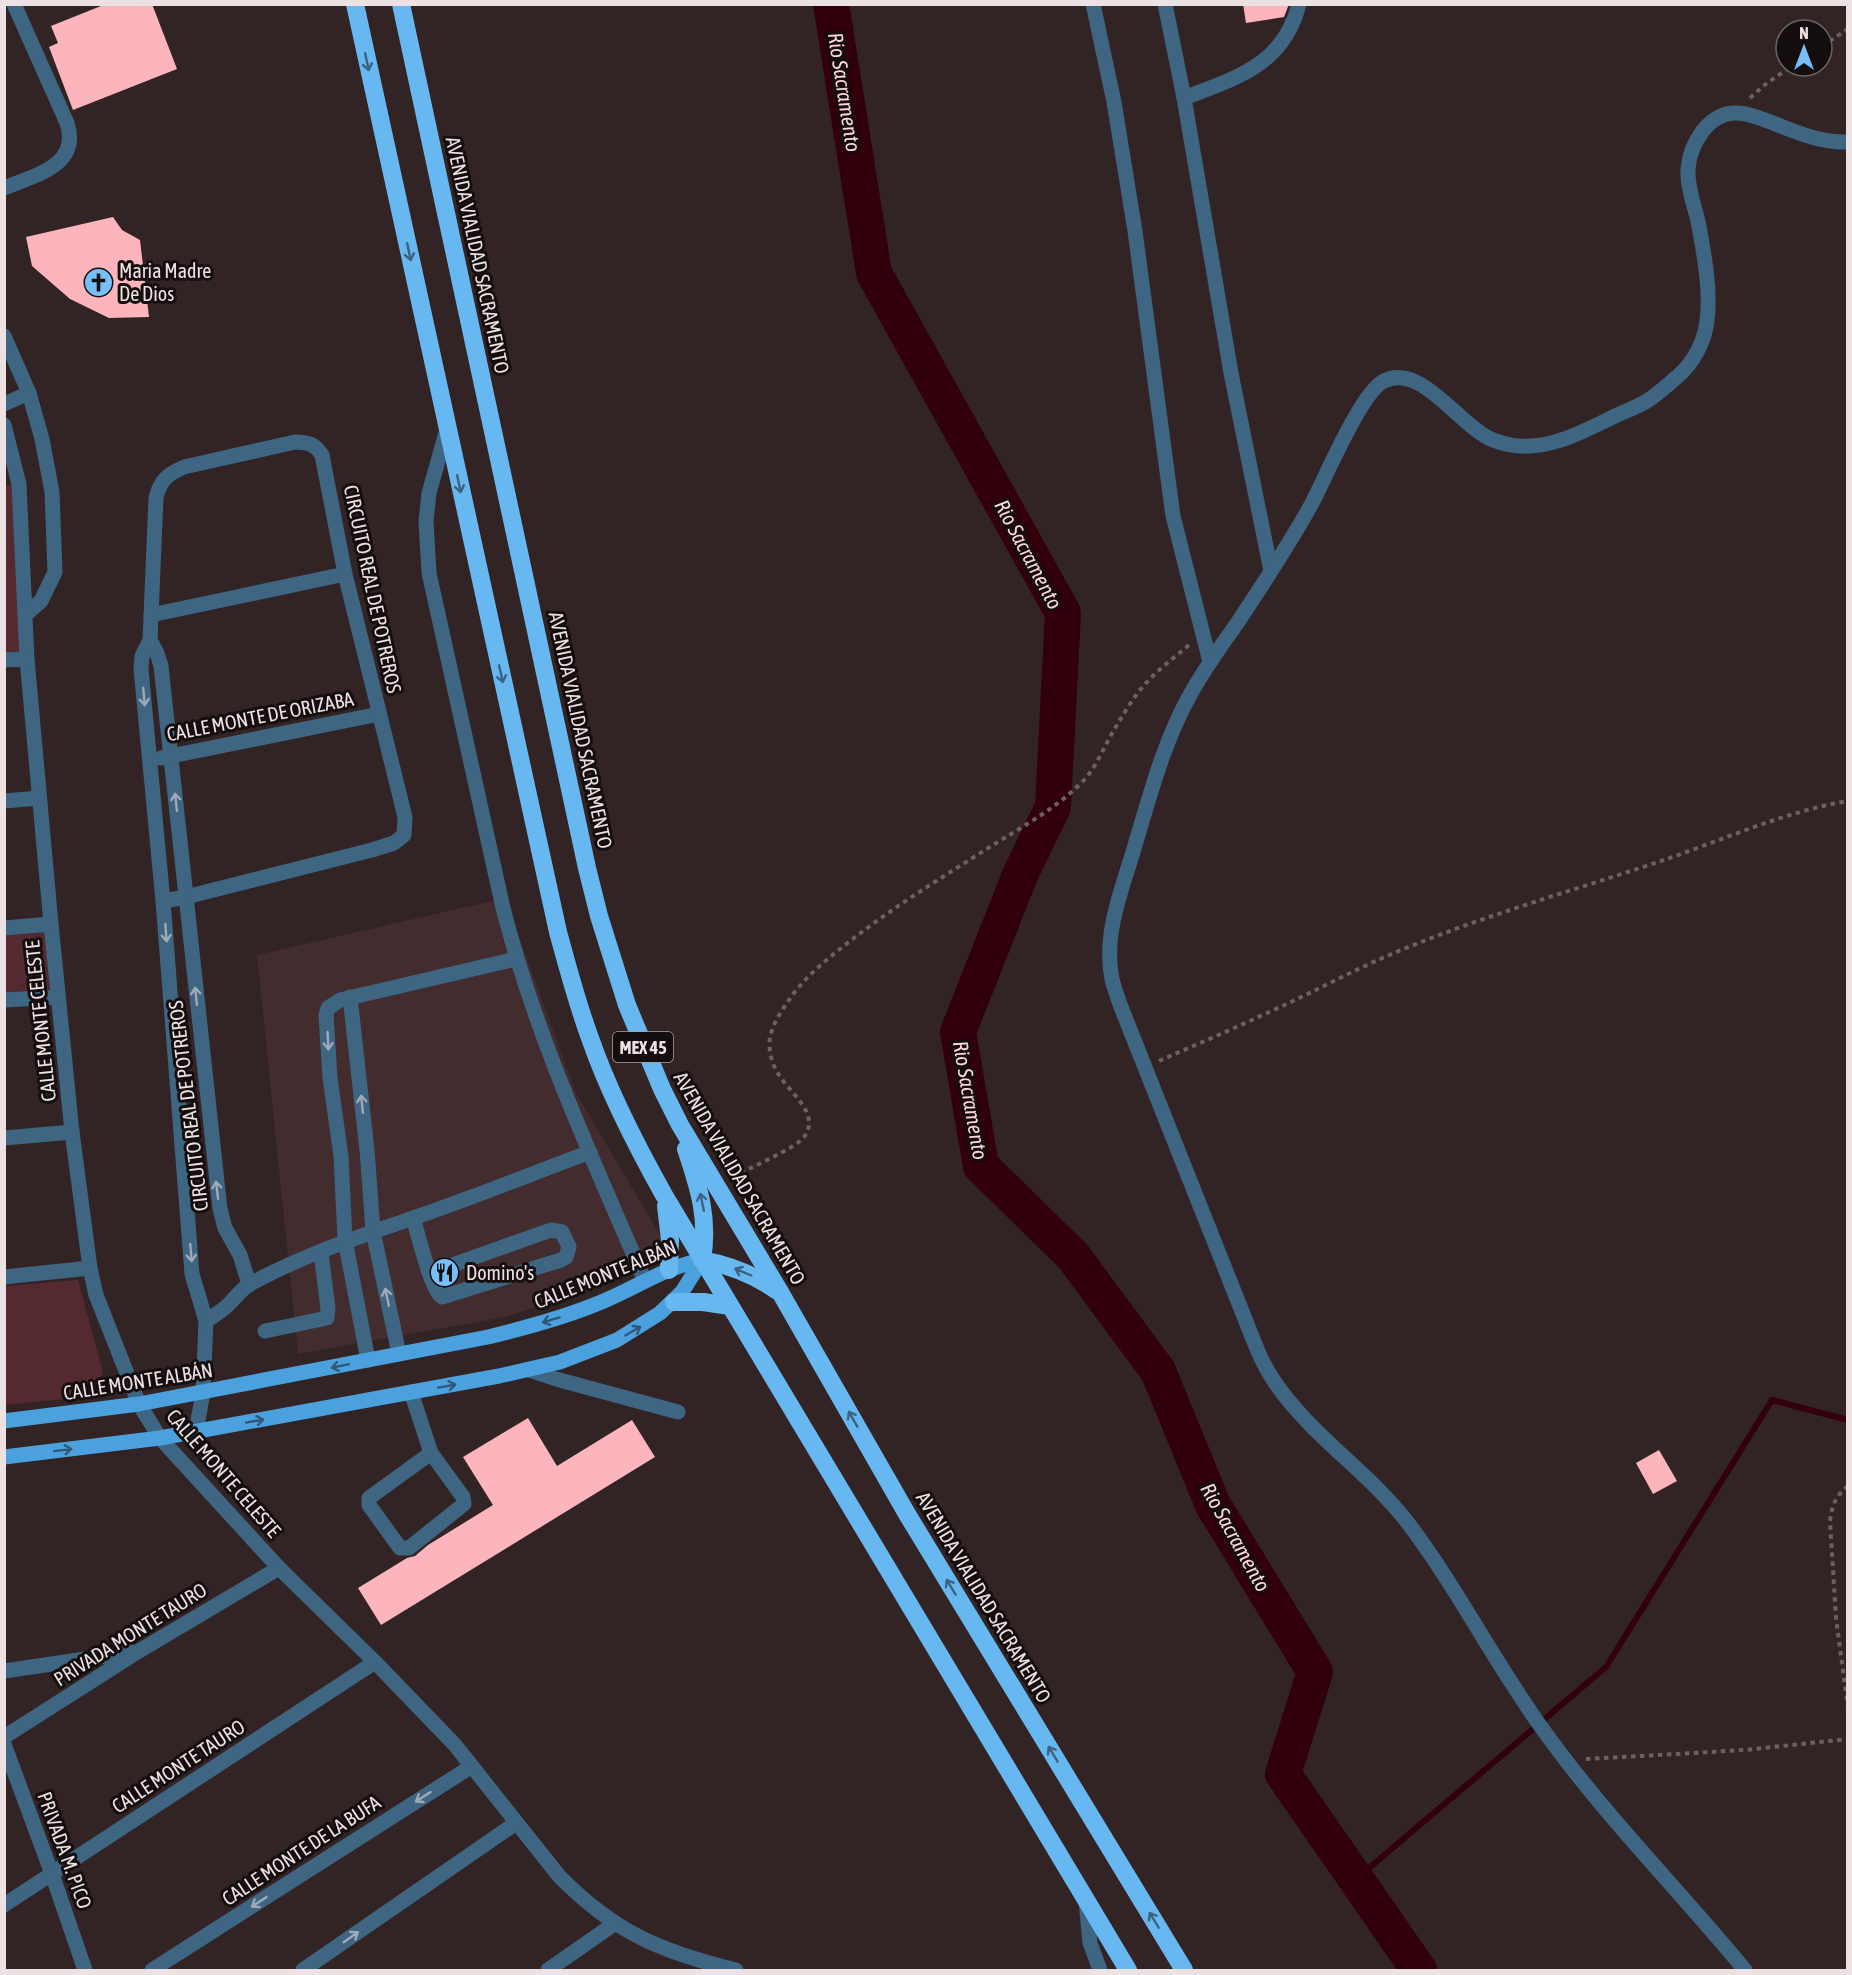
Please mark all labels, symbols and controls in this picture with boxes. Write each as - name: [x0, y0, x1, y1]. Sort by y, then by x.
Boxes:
- north arrow: [1774, 18, 1834, 78]
- text: N: [1799, 24, 1809, 42]
- water label: Rio Sacramento: [824, 31, 866, 153]
- one-way arrow: [362, 52, 374, 71]
- street label: AVENIDA VIALIDAD SACRAMENTO: [442, 134, 514, 376]
- one-way arrow: [404, 242, 415, 261]
- place label: Maria Madre De Dios: [119, 259, 211, 305]
- church icon: Maria Madre De Dios: [82, 266, 114, 298]
- one-way arrow: [454, 474, 465, 493]
- street label: CIRCUITO REAL DE POTREROS: [340, 483, 406, 695]
- water label: Rio Sacramento: [990, 495, 1068, 613]
- street label: AVENIDA VIALIDAD SACRAMENTO: [545, 609, 617, 851]
- one-way arrow: [496, 664, 507, 684]
- one-way arrow: [139, 687, 150, 706]
- street label: CALLE MONTE DE ORIZABA: [165, 687, 356, 745]
- one-way arrow: [170, 792, 181, 812]
- one-way arrow: [161, 923, 172, 942]
- street label: CALLE MONTE CELESTE: [20, 939, 60, 1103]
- one-way arrow: [190, 986, 201, 1006]
- street label: CIRCUITO REAL DE POTREROS: [164, 999, 212, 1213]
- one-way arrow: [322, 1030, 333, 1050]
- road number: MEX 45: [613, 1032, 673, 1062]
- water label: Rio Sacramento: [949, 1039, 993, 1161]
- street label: AVENIDA VIALIDAD SACRAMENTO: [670, 1068, 810, 1288]
- one-way arrow: [356, 1094, 367, 1114]
- one-way arrow: [211, 1180, 222, 1200]
- one-way arrow: [696, 1193, 707, 1213]
- street label: CALLE MONTE ALBÁN: [531, 1235, 679, 1313]
- one-way arrow: [186, 1243, 197, 1262]
- restaurant icon: Domino's: [429, 1256, 461, 1288]
- place label: Domino's: [466, 1261, 534, 1284]
- one-way arrow: [734, 1266, 753, 1277]
- one-way arrow: [381, 1288, 392, 1307]
- one-way arrow: [542, 1315, 561, 1326]
- one-way arrow: [624, 1324, 641, 1336]
- street label: CALLE MONTE ALBÁN: [62, 1358, 214, 1404]
- one-way arrow: [331, 1361, 350, 1372]
- one-way arrow: [437, 1380, 456, 1391]
- street label: CALLE MONTE CELESTE: [162, 1404, 286, 1542]
- one-way arrow: [846, 1411, 858, 1428]
- one-way arrow: [245, 1415, 265, 1426]
- one-way arrow: [52, 1444, 72, 1455]
- water label: Rio Sacramento: [1196, 1479, 1276, 1596]
- street label: AVENIDA VIALIDAD SACRAMENTO: [912, 1488, 1056, 1706]
- street label: PRIVADA MONTE TAURO: [49, 1578, 211, 1690]
- one-way arrow: [945, 1579, 957, 1596]
- street label: CALLE MONTE TAURO: [107, 1715, 249, 1817]
- one-way arrow: [1046, 1746, 1058, 1763]
- street label: PRIVADA M. PICO: [33, 1788, 97, 1912]
- street label: CALLE MONTE DE LA BUFA: [218, 1790, 385, 1910]
- one-way arrow: [415, 1791, 432, 1803]
- one-way arrow: [251, 1897, 268, 1909]
- one-way arrow: [1147, 1912, 1159, 1929]
- one-way arrow: [342, 1931, 359, 1943]

